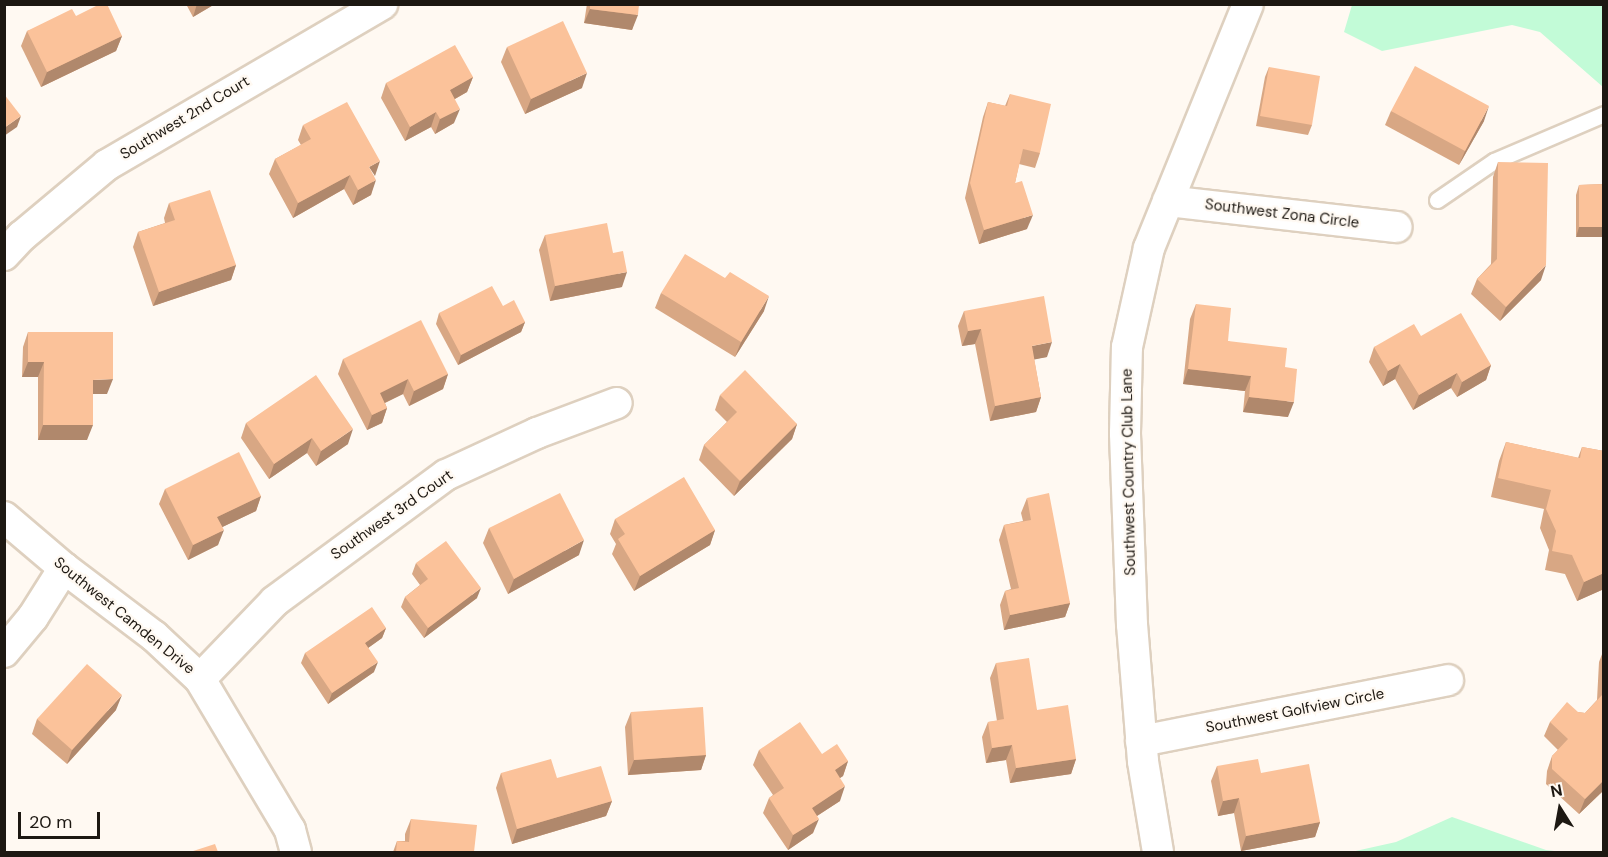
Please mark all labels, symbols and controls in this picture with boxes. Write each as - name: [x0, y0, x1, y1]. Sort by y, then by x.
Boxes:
- street label: Southwest 2nd Court: [117, 72, 253, 164]
- street label: Southwest Zona Circle: [1204, 196, 1360, 232]
- street label: Southwest Country Club Lane: [1118, 368, 1140, 576]
- street label: Southwest 3rd Court: [328, 466, 456, 564]
- street label: Southwest Camden Drive: [50, 554, 198, 678]
- street label: Southwest Golfview Circle: [1204, 685, 1386, 737]
- north arrow: [1530, 779, 1590, 839]
- text: N: [1549, 779, 1564, 802]
- scale bar: [21, 800, 104, 838]
- text: 20 m: [29, 810, 72, 834]

